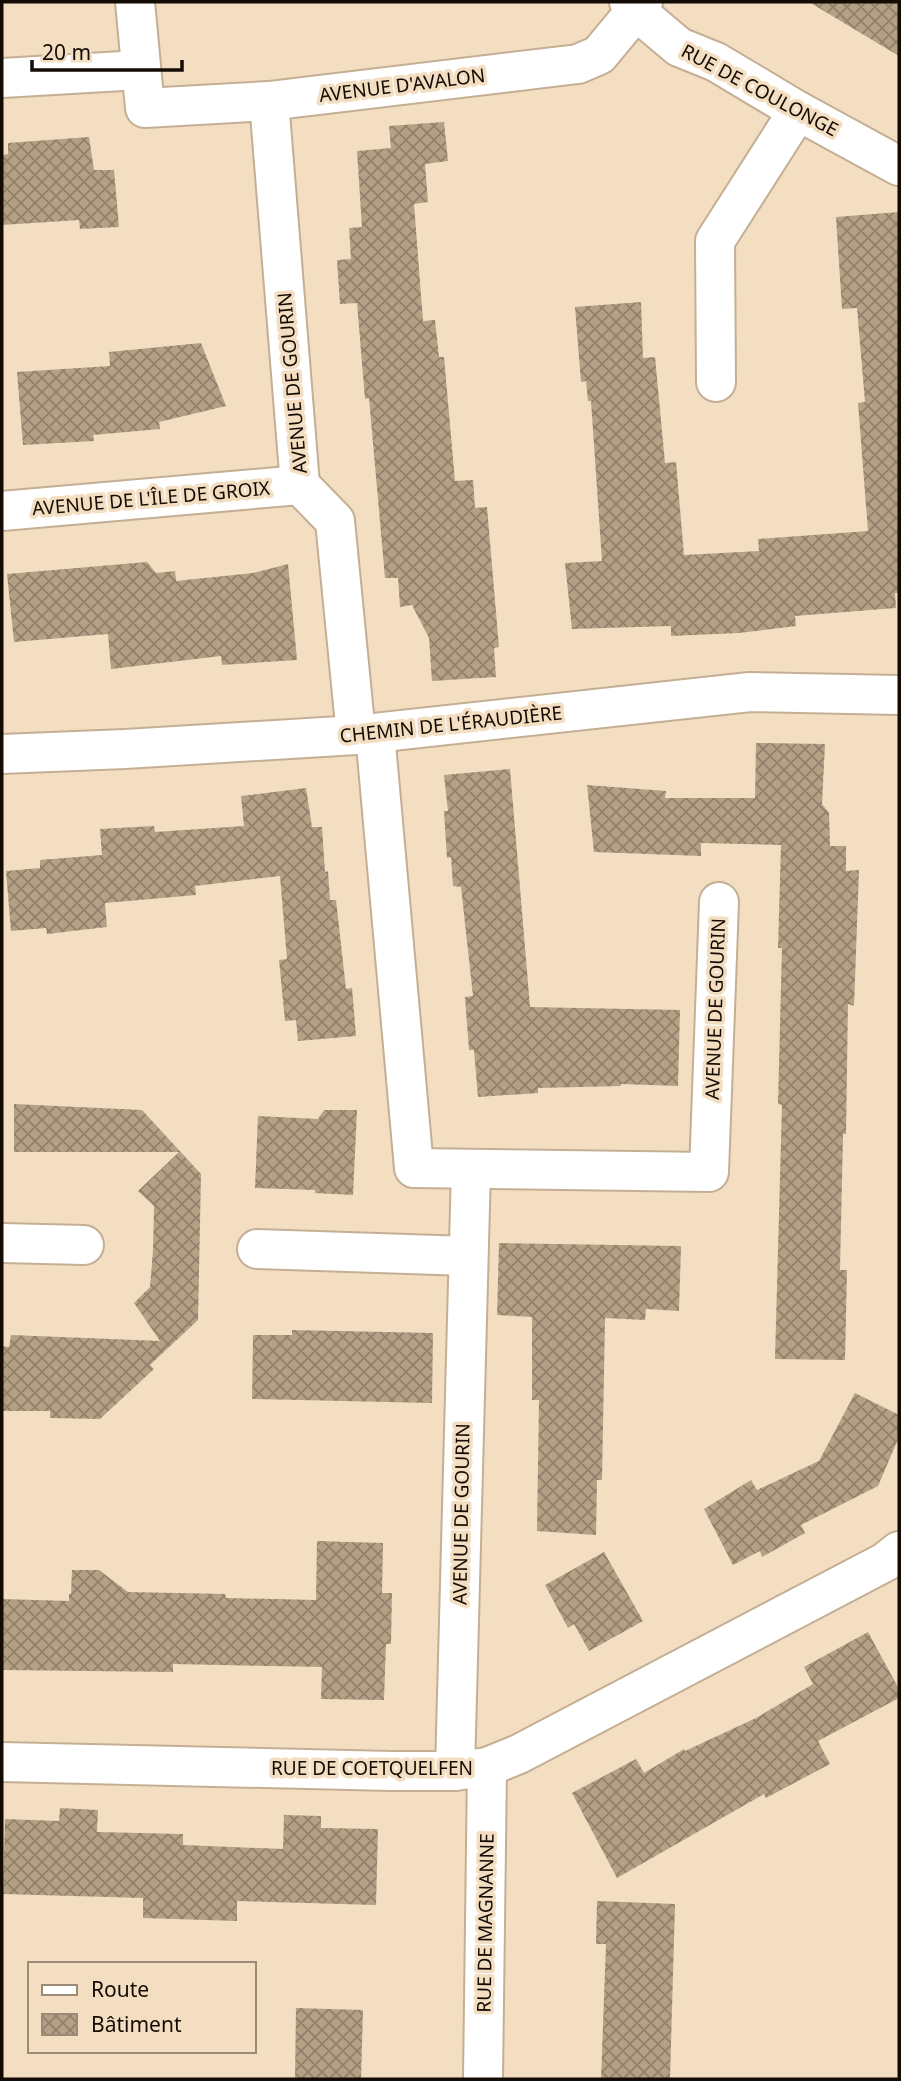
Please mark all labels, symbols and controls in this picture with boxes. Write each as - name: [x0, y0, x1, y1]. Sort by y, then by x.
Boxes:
- scale bar: [32, 28, 182, 72]
- text: 20 m: [42, 38, 91, 66]
- street label: RUE DE COULONGE: [677, 38, 843, 142]
- street label: AVENUE D'AVALON: [318, 62, 486, 108]
- street label: AVENUE DE GOURIN: [271, 291, 313, 475]
- street label: AVENUE DE L'ÎLE DE GROIX: [31, 475, 272, 521]
- street label: CHEMIN DE L'ÉRAUDIÈRE: [339, 699, 563, 749]
- street label: AVENUE DE GOURIN: [699, 918, 731, 1100]
- street label: AVENUE DE GOURIN: [446, 1423, 476, 1605]
- street label: RUE DE COETQUELFEN: [271, 1755, 473, 1781]
- street label: RUE DE MAGNANNE: [470, 1833, 500, 2013]
- legend: [28, 1962, 256, 2053]
- text: Route: [91, 1975, 149, 2003]
- text: Bâtiment: [91, 2010, 182, 2038]

